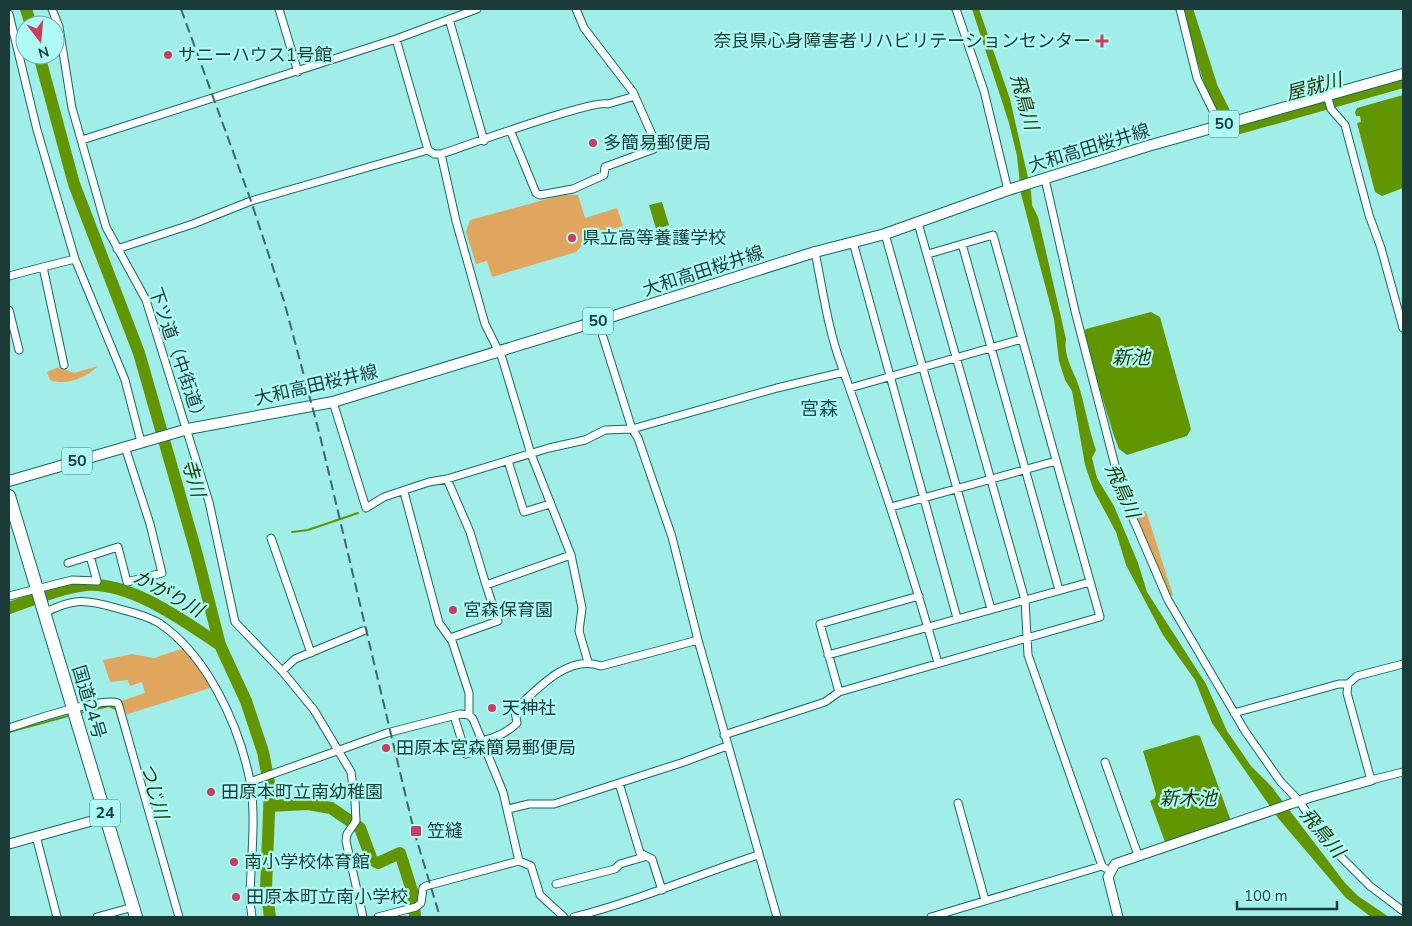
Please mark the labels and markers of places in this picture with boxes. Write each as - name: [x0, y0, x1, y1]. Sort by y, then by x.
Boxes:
- place label: 奈良県心身障害者リハビリテーションセンター: [713, 29, 1091, 53]
- marker: 奈良県心身障害者リハビリテーションセンター: [1095, 34, 1109, 48]
- place label: サニーハウス1号館: [178, 43, 332, 67]
- marker: サニーハウス1号館: [162, 49, 174, 61]
- place label: 多簡易郵便局: [603, 131, 711, 155]
- marker: 多簡易郵便局: [587, 137, 599, 149]
- place label: 県立高等養護学校: [582, 226, 726, 250]
- marker: 県立高等養護学校: [566, 232, 578, 244]
- place label: 宮森保育園: [463, 598, 553, 622]
- marker: 宮森保育園: [447, 604, 459, 616]
- place label: 天神社: [502, 696, 556, 720]
- marker: 天神社: [486, 702, 498, 714]
- place label: 田原本宮森簡易郵便局: [396, 736, 576, 760]
- marker: 田原本宮森簡易郵便局: [380, 742, 392, 754]
- place label: 田原本町立南幼稚園: [221, 780, 383, 804]
- marker: 田原本町立南幼稚園: [205, 786, 217, 798]
- place label: 笠縫: [427, 819, 463, 843]
- marker: 笠縫: [409, 824, 423, 838]
- place label: 南小学校体育館: [244, 850, 370, 874]
- marker: 南小学校体育館: [228, 856, 240, 868]
- place label: 田原本町立南小学校: [246, 885, 408, 909]
- marker: 田原本町立南小学校: [230, 891, 242, 903]

